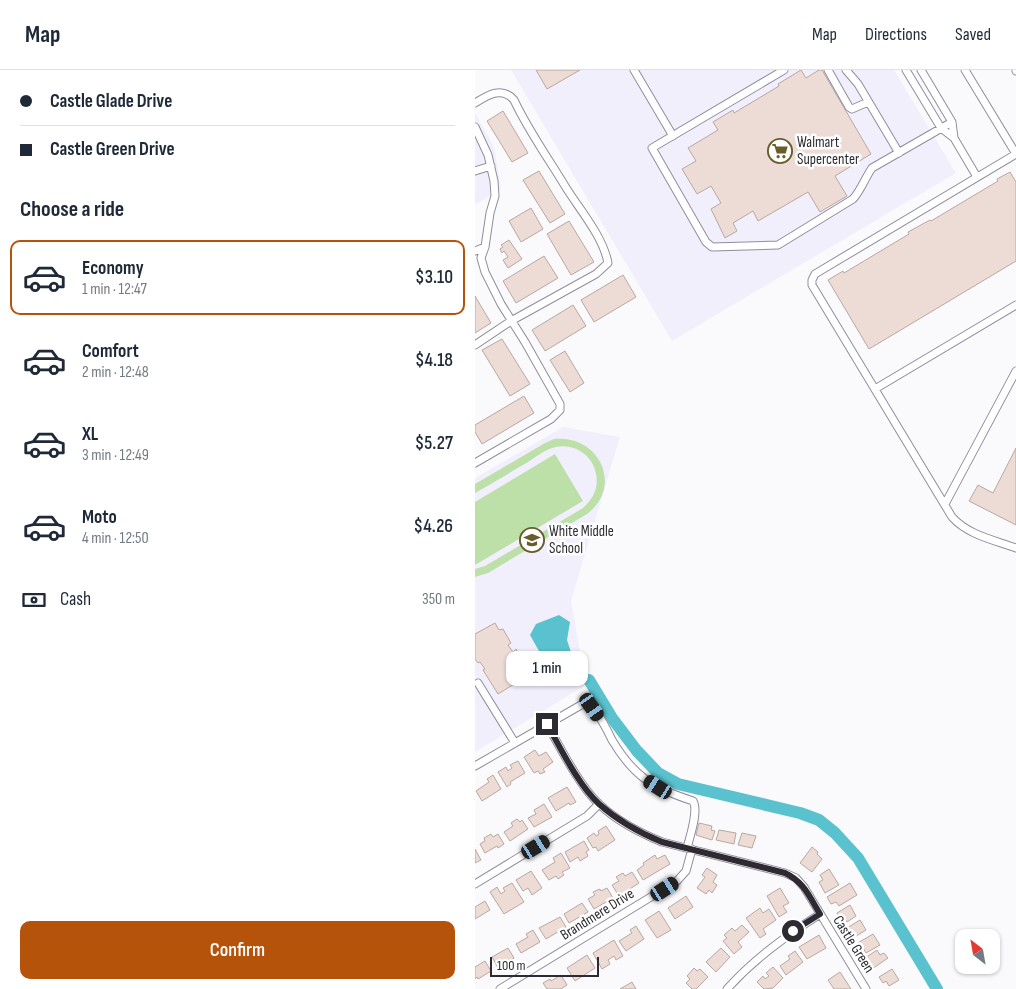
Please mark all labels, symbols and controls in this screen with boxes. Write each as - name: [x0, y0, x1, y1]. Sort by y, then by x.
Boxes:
- text: Map: [25, 20, 60, 49]
- text: Map: [812, 24, 837, 45]
- text: Directions: [865, 24, 927, 45]
- text: Saved: [955, 24, 991, 45]
- text: Castle Glade Drive: [50, 90, 172, 113]
- place label: Walmart Supercenter: [797, 133, 860, 169]
- text: Castle Green Drive: [50, 138, 175, 161]
- supermarket icon: Walmart Supercenter: [767, 138, 793, 164]
- text: Choose a ride: [20, 196, 124, 223]
- icon: car: [22, 255, 67, 300]
- text: Economy: [82, 257, 144, 280]
- text: $3.10: [415, 266, 453, 289]
- text: 1 min · 12:47: [82, 280, 147, 299]
- icon: car: [22, 338, 67, 383]
- text: Comfort: [82, 340, 139, 363]
- text: $4.18: [415, 349, 453, 372]
- text: 2 min · 12:48: [82, 363, 149, 382]
- icon: car: [22, 421, 67, 466]
- text: XL: [82, 423, 98, 446]
- text: $5.27: [415, 432, 453, 455]
- text: 3 min · 12:49: [82, 446, 149, 465]
- icon: car: [22, 504, 67, 549]
- text: Moto: [82, 506, 117, 529]
- text: $4.26: [414, 515, 453, 538]
- place label: White Middle School: [549, 522, 614, 558]
- school or university icon: White Middle School: [519, 527, 545, 553]
- text: 4 min · 12:50: [82, 529, 149, 548]
- icon: cash: [20, 586, 48, 614]
- text: Cash: [60, 588, 91, 611]
- text: 350 m: [422, 590, 455, 609]
- callout: 1 min: [506, 652, 588, 686]
- text: 1 min: [532, 659, 562, 678]
- car: [577, 690, 606, 724]
- route end: [536, 713, 558, 735]
- car: [641, 773, 674, 801]
- car: [519, 833, 552, 861]
- car: [648, 875, 681, 903]
- street label: Brandmere Drive: [557, 884, 638, 945]
- street label: Castle Green: [829, 912, 879, 976]
- route start: [782, 920, 804, 942]
- button: Confirm: [20, 921, 455, 979]
- north arrow: [955, 929, 1000, 974]
- map controls: [955, 929, 1000, 974]
- scale bar: [490, 954, 599, 977]
- text: 100 m: [497, 957, 526, 974]

